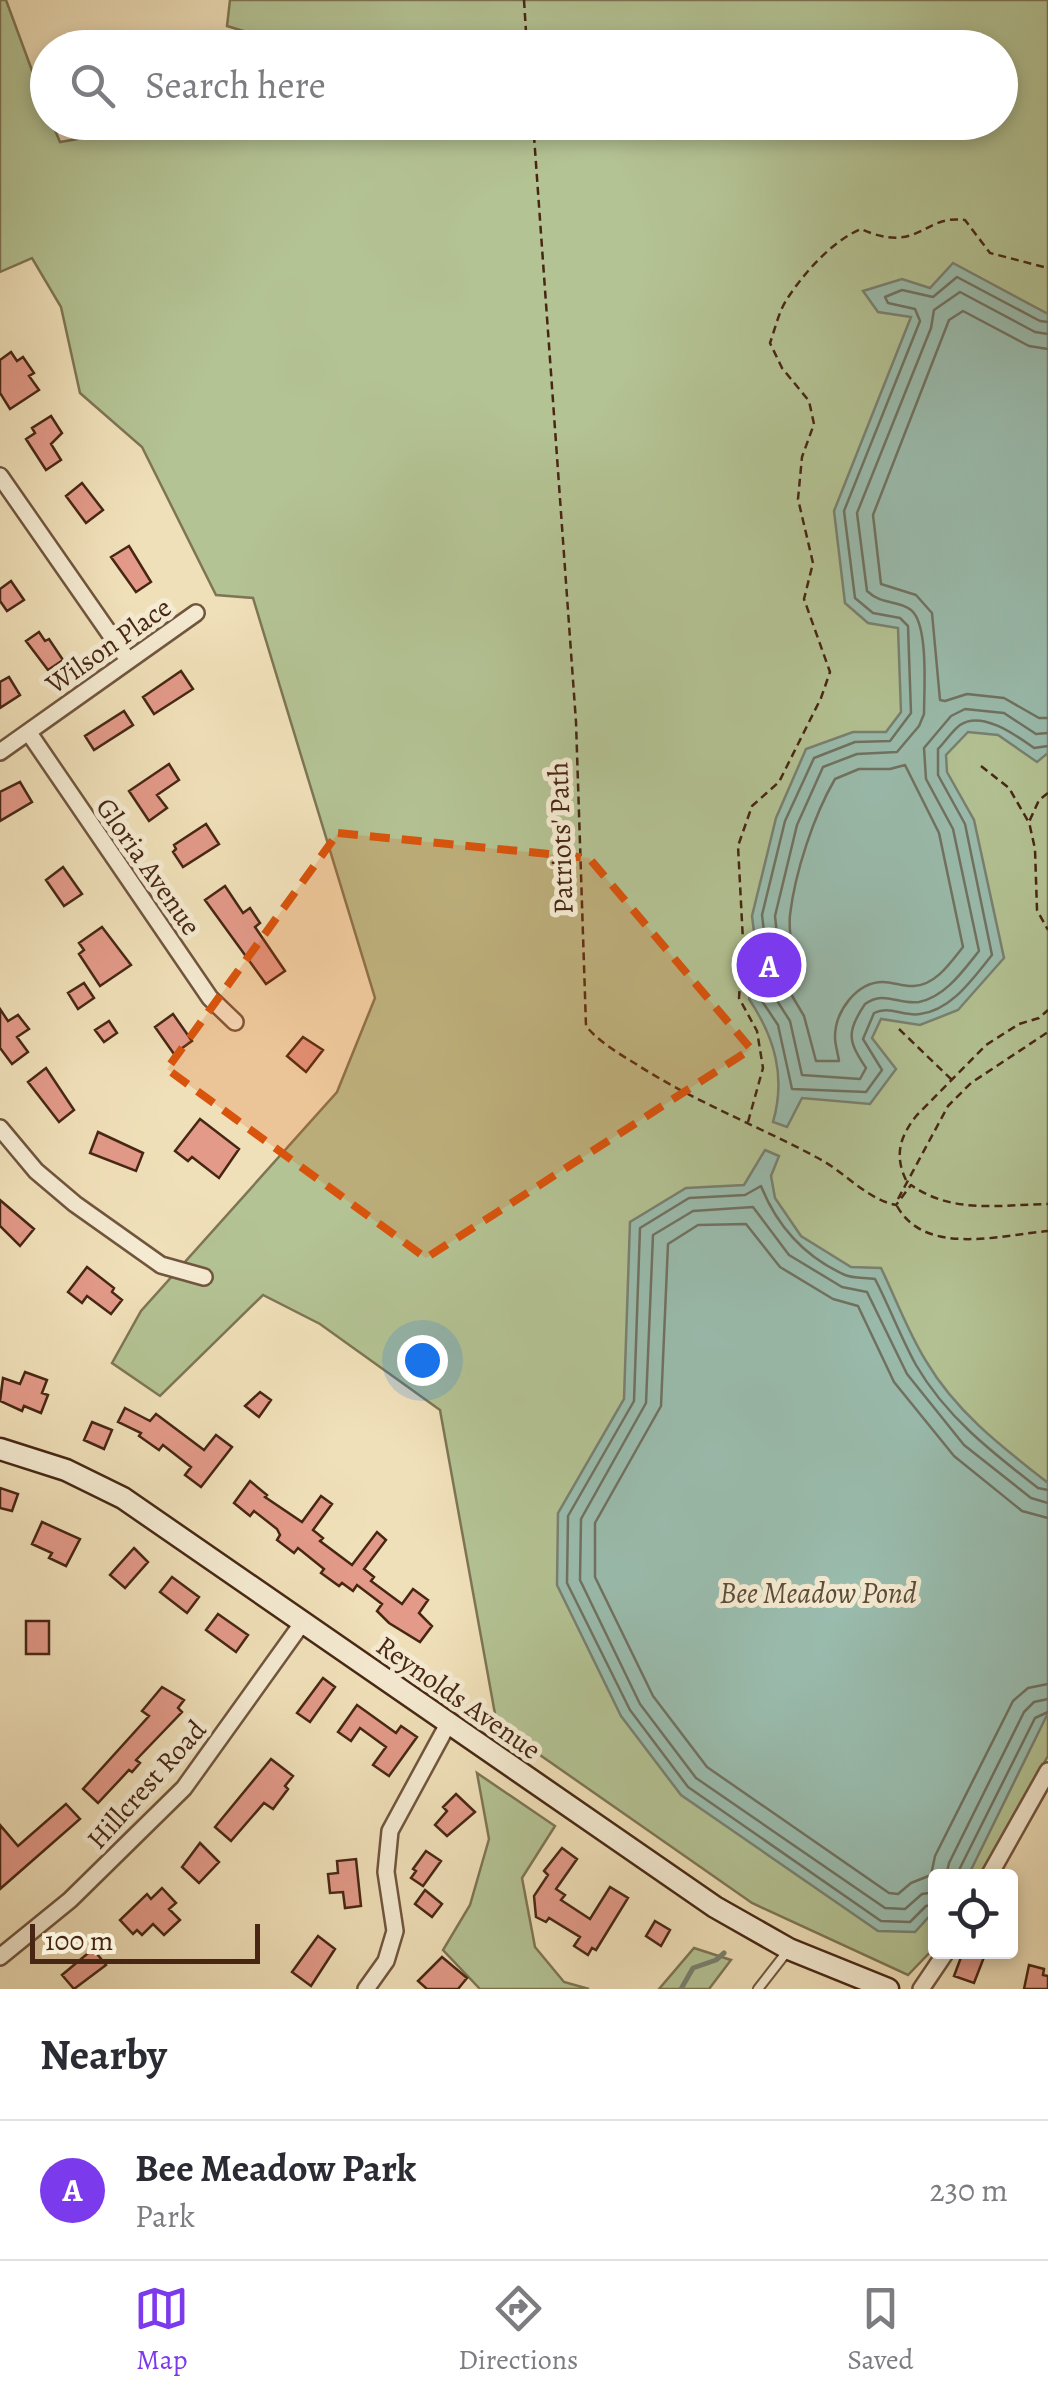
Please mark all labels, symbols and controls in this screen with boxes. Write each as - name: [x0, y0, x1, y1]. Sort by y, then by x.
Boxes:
- search box: [30, 30, 1018, 140]
- icon: search: [65, 58, 120, 113]
- text: Search here: [145, 59, 326, 111]
- street label: Wilson Place: [37, 589, 179, 704]
- street label: Patriots' Path: [539, 761, 583, 915]
- street label: Gloria Avenue: [87, 790, 210, 943]
- pin: A: [736, 928, 802, 1002]
- your location: [397, 1335, 448, 1386]
- water label: Bee Meadow Pond: [719, 1573, 917, 1613]
- street label: Reynolds Avenue: [369, 1627, 548, 1769]
- street label: Hillcrest Road: [79, 1711, 216, 1857]
- map controls: [928, 1869, 1018, 1959]
- button: locate: [928, 1869, 1018, 1959]
- scale bar: [30, 1919, 260, 1964]
- text: 100 m: [45, 1922, 113, 1960]
- text: Nearby: [40, 2026, 167, 2083]
- text: Bee Meadow Park: [135, 2142, 416, 2194]
- text: A: [62, 2168, 83, 2212]
- text: 230 m: [929, 2168, 1008, 2212]
- text: Park: [135, 2194, 195, 2238]
- tab: Map: [134, 2281, 189, 2379]
- tab: Directions: [458, 2281, 578, 2379]
- tab: Saved: [847, 2281, 914, 2379]

